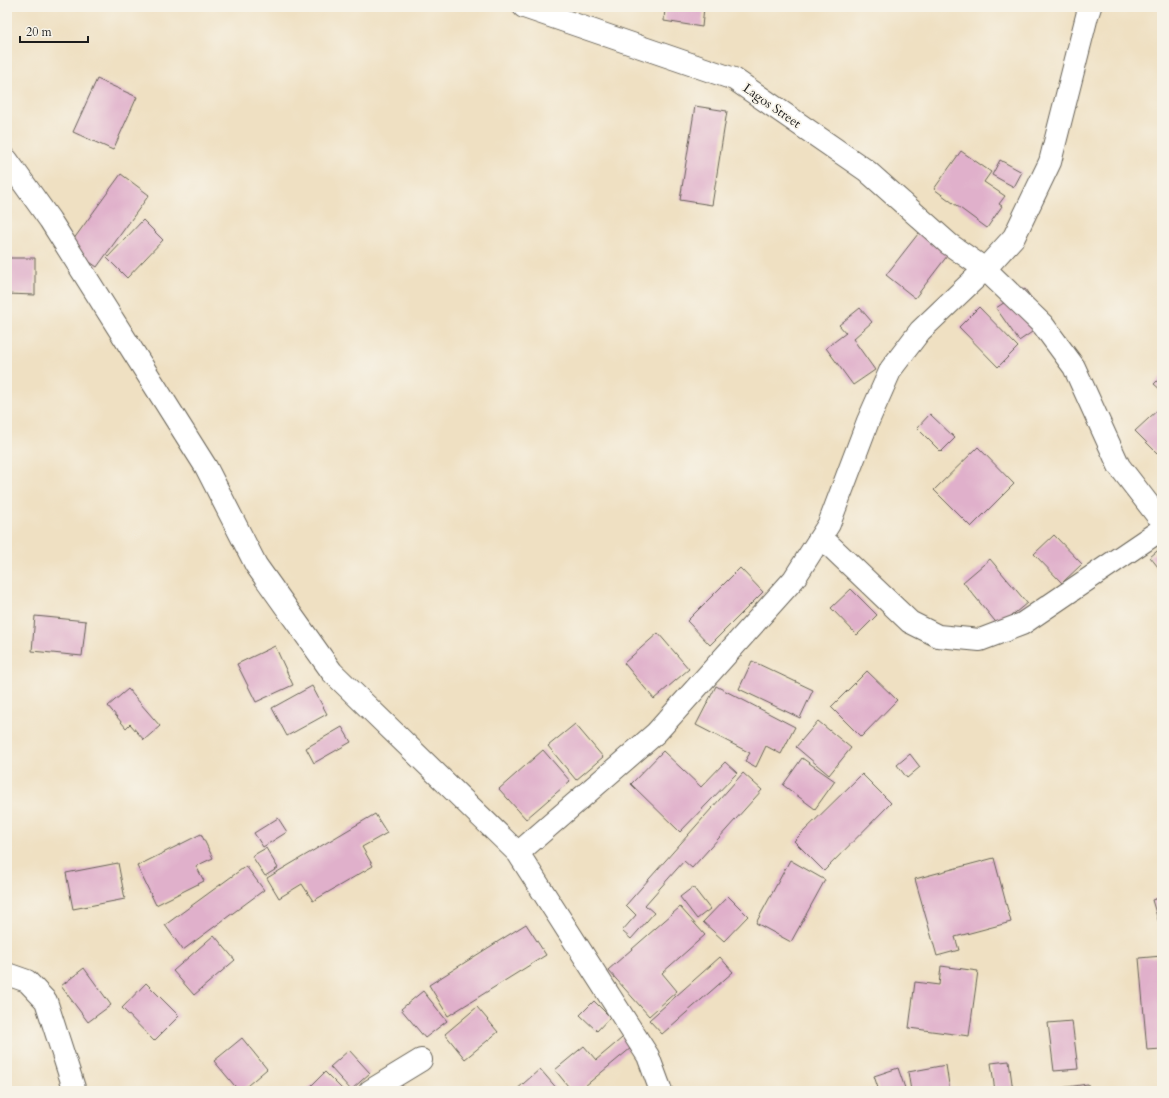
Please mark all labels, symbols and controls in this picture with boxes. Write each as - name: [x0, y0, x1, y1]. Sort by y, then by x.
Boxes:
- scale bar: [20, 18, 88, 44]
- text: 20 m: [26, 24, 53, 40]
- street label: Lagos Street: [739, 79, 805, 133]

